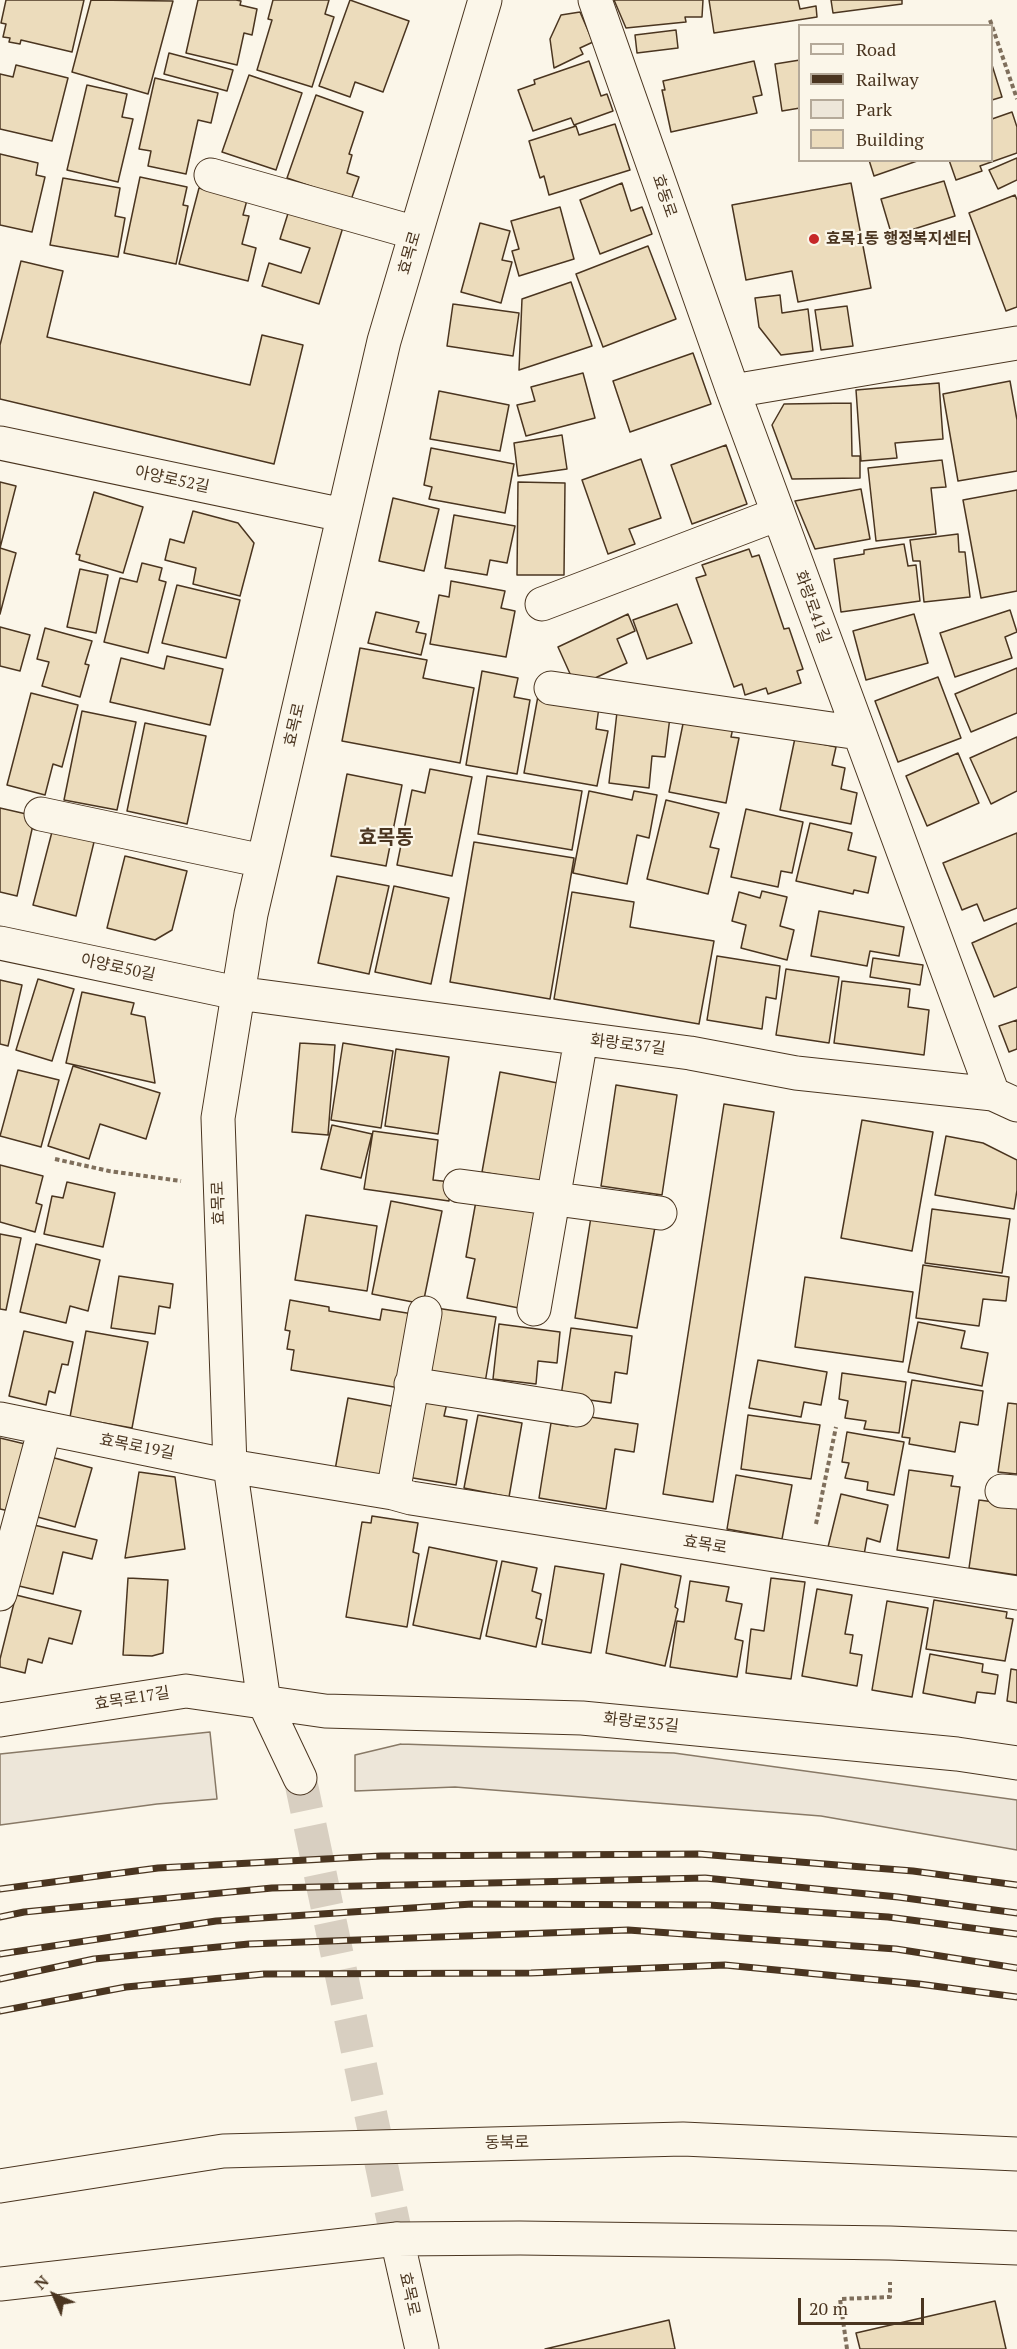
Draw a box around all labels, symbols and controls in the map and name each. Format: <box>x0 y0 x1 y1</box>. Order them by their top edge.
legend <box>798 24 993 162</box>
text: Road <box>856 37 896 61</box>
text: Railway <box>856 67 919 91</box>
text: Park <box>856 97 892 121</box>
text: Building <box>856 127 924 151</box>
street label: 효동로 <box>648 172 680 220</box>
street label: 효목로 <box>395 229 425 277</box>
place label: 효목1동 행정복지센터 <box>826 229 972 249</box>
marker: 효목1동 행정복지센터 <box>807 232 821 246</box>
street label: 아양로52길 <box>133 463 211 497</box>
street label: 화랑로41길 <box>790 568 834 646</box>
street label: 효목로 <box>281 701 309 749</box>
district label: 효목동 <box>358 826 414 850</box>
street label: 아양로50길 <box>79 951 157 985</box>
street label: 화랑로37길 <box>589 1031 667 1059</box>
street label: 효목로 <box>209 1181 229 1225</box>
street label: 효목로19길 <box>98 1430 176 1464</box>
street label: 효목로 <box>682 1532 728 1558</box>
street label: 효목로17길 <box>93 1684 171 1714</box>
street label: 화랑로35길 <box>602 1709 680 1737</box>
street label: 동북로 <box>485 2133 529 2153</box>
north arrow <box>24 2265 84 2325</box>
text: N <box>29 2270 53 2294</box>
street label: 효목로 <box>395 2270 423 2318</box>
scale bar <box>801 2286 927 2324</box>
text: 20 m <box>809 2296 848 2320</box>

